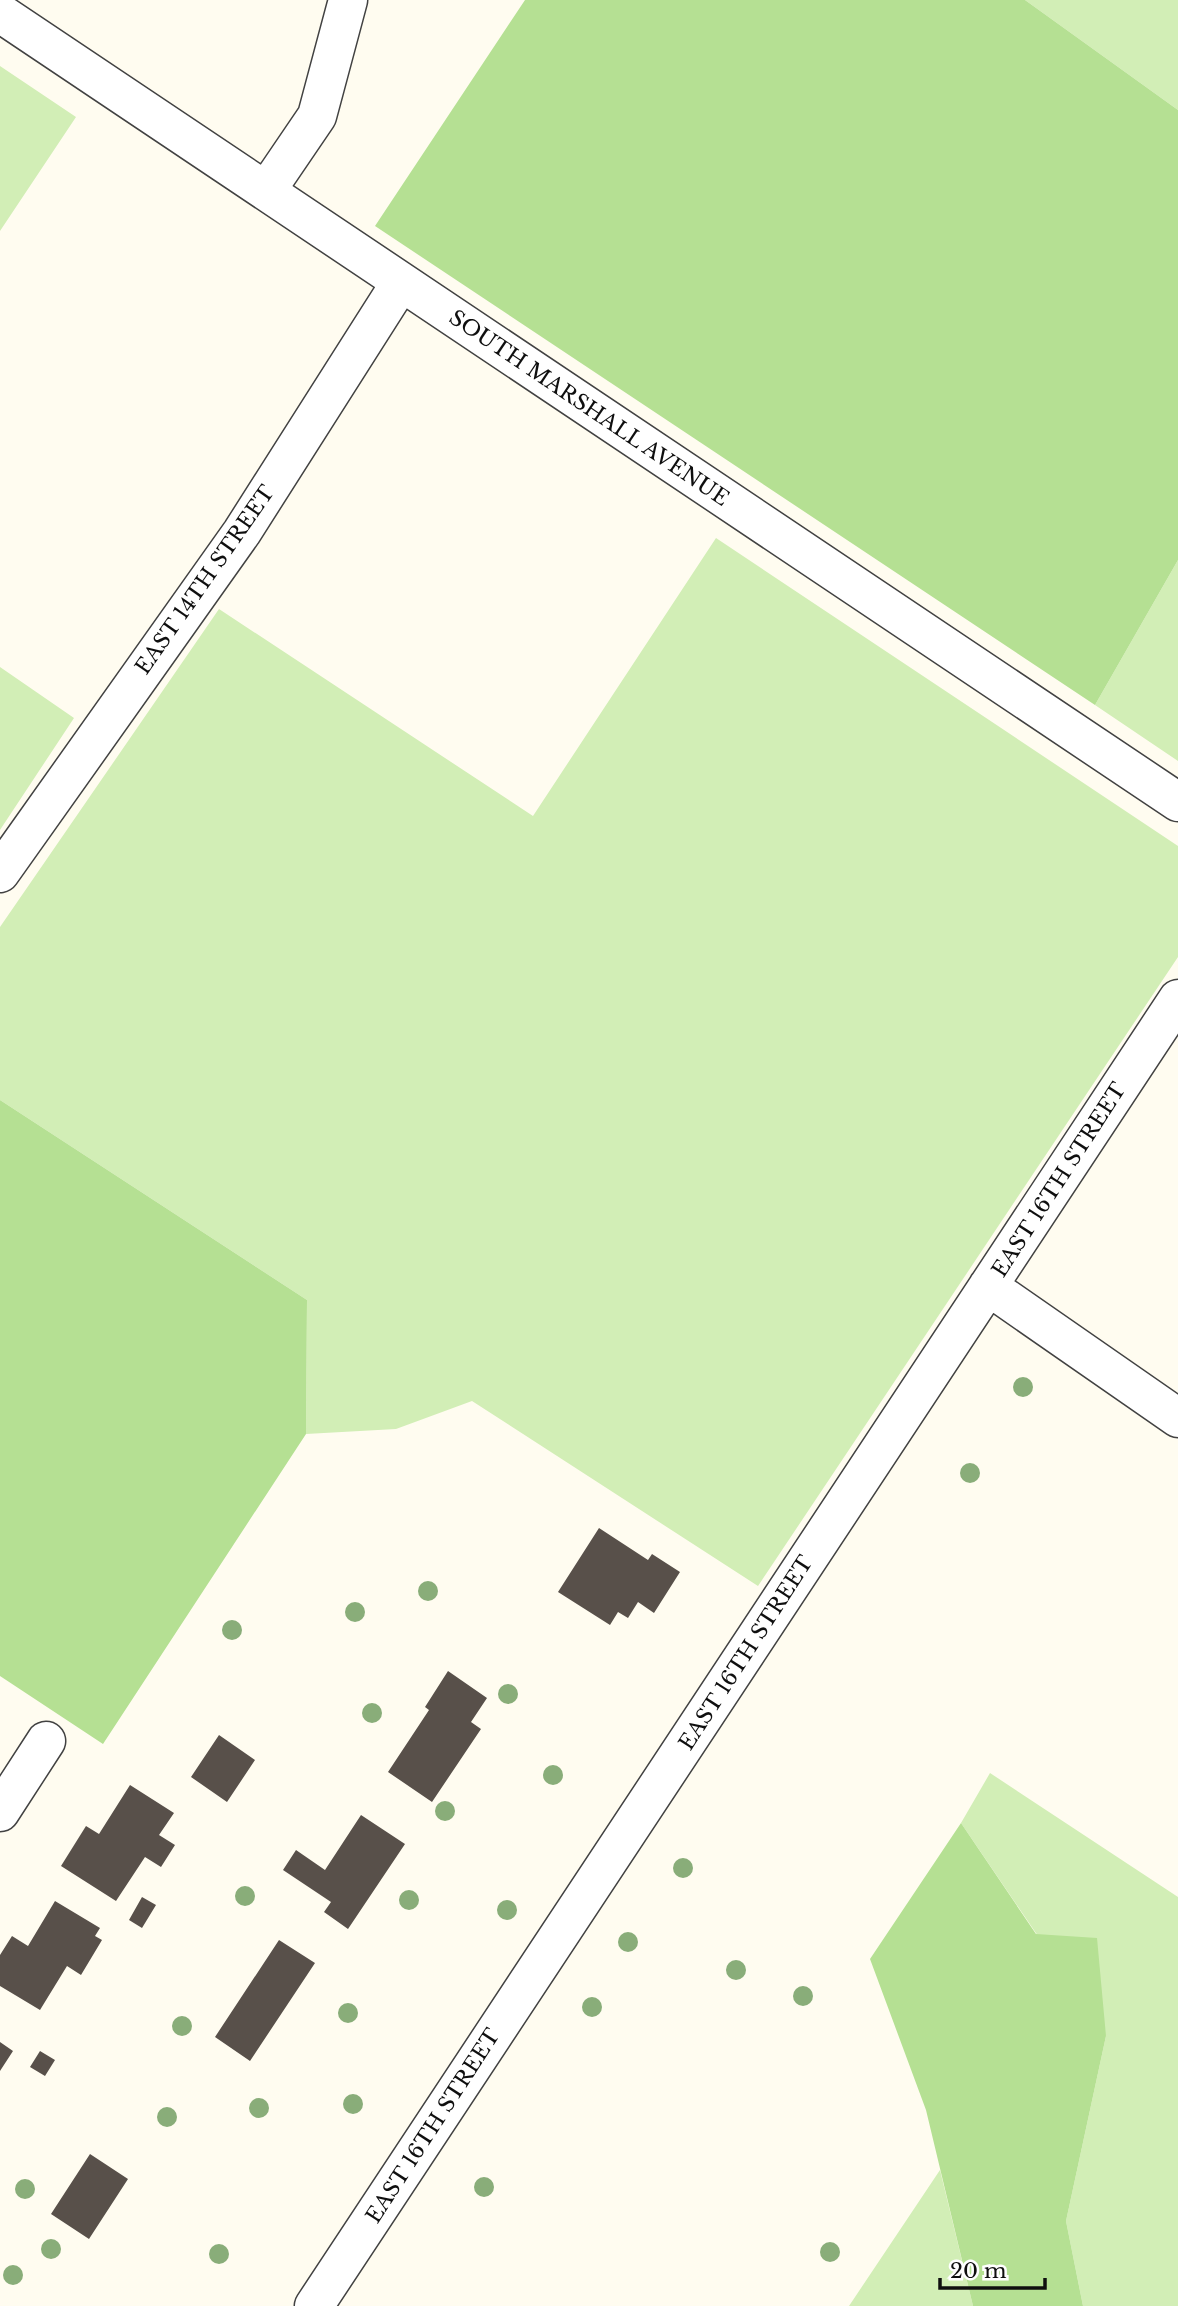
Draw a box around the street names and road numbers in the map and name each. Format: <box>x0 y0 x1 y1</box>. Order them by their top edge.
street label: SOUTH MARSHALL AVENUE <box>444 304 734 512</box>
street label: EAST 14TH STREET <box>130 480 280 680</box>
street label: EAST 16TH STREET <box>986 1078 1132 1282</box>
street label: EAST 16TH STREET <box>673 1551 819 1755</box>
street label: EAST 16TH STREET <box>360 2024 506 2228</box>

